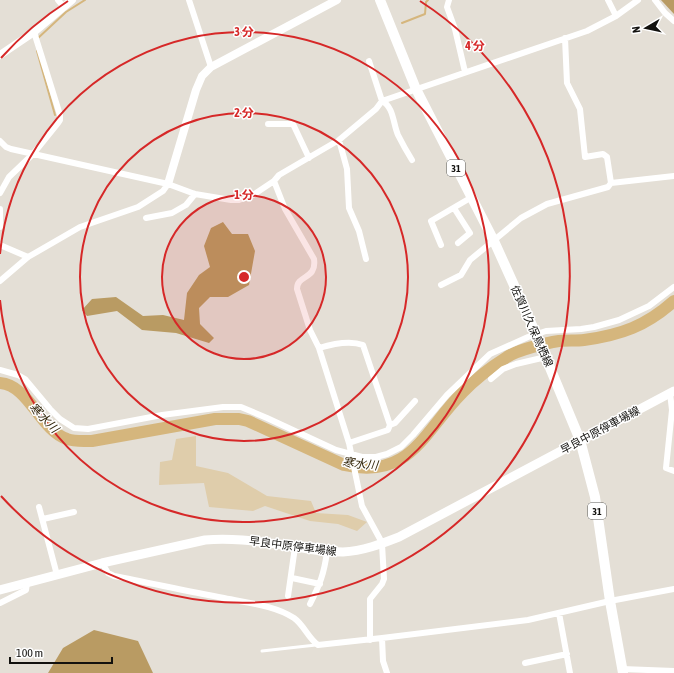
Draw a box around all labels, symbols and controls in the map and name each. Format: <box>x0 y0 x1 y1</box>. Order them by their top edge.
north arrow <box>626 8 666 48</box>
text: 3 分 <box>234 25 254 39</box>
text: N <box>630 25 643 34</box>
text: 4 分 <box>464 39 485 53</box>
text: 2 分 <box>234 106 254 120</box>
road number: 31 <box>447 160 465 176</box>
text: 1 分 <box>234 188 254 202</box>
centre of rings <box>237 270 251 284</box>
street label: 佐賀川久保鳥栖線 <box>509 283 555 369</box>
water label: 寒水川 <box>26 400 63 437</box>
street label: 早良中原停車場線 <box>558 404 642 456</box>
water label: 寒水川 <box>341 455 381 473</box>
road number: 31 <box>588 503 606 519</box>
street label: 早良中原停車場線 <box>249 535 337 557</box>
scale bar <box>10 639 112 665</box>
text: 100 m <box>16 646 43 660</box>

